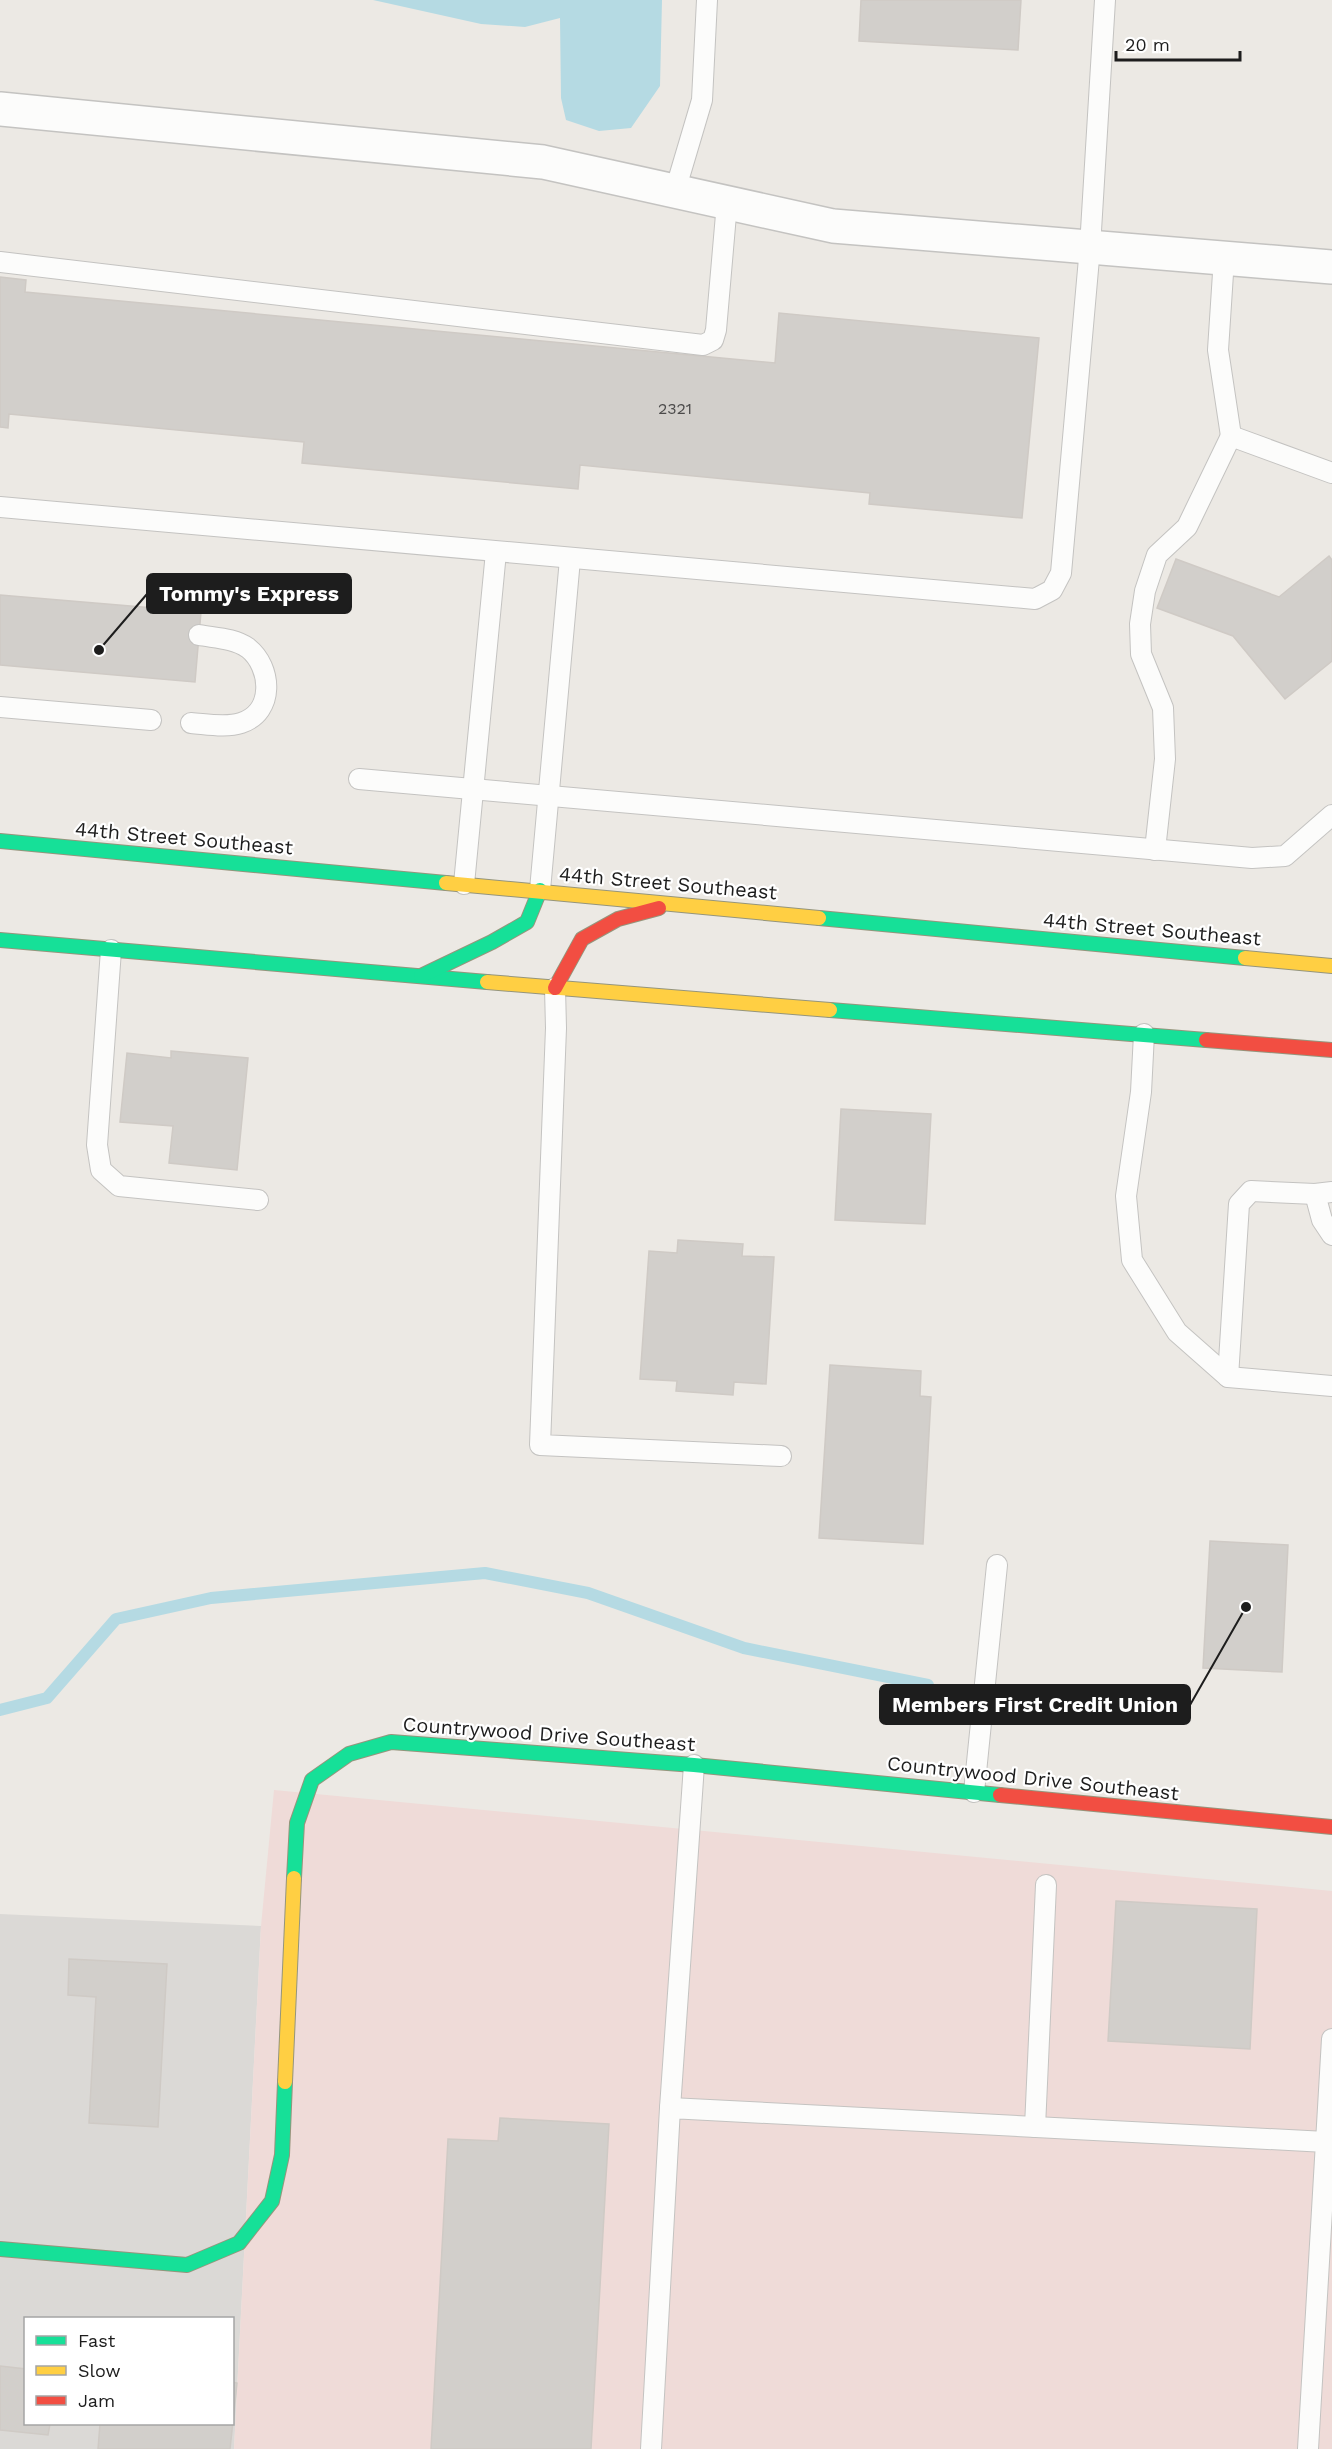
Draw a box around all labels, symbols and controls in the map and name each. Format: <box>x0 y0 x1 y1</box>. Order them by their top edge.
scale bar <box>1116 24 1240 62</box>
text: 20 m <box>1125 34 1170 55</box>
house number: 2321 <box>658 399 692 418</box>
callout: Tommy's Express <box>147 574 351 613</box>
text: Tommy's Express <box>159 581 339 606</box>
street label: 44th Street Southeast <box>74 817 295 860</box>
street label: 44th Street Southeast <box>558 862 779 905</box>
street label: 44th Street Southeast <box>1042 908 1263 951</box>
callout: Members First Credit Union <box>880 1685 1190 1724</box>
text: Members First Credit Union <box>892 1692 1178 1717</box>
street label: Countrywood Drive Southeast <box>402 1712 697 1756</box>
street label: Countrywood Drive Southeast <box>886 1751 1181 1805</box>
legend <box>24 2317 234 2425</box>
text: Fast <box>78 2330 116 2351</box>
text: Slow <box>78 2360 121 2381</box>
text: Jam <box>78 2390 115 2411</box>

